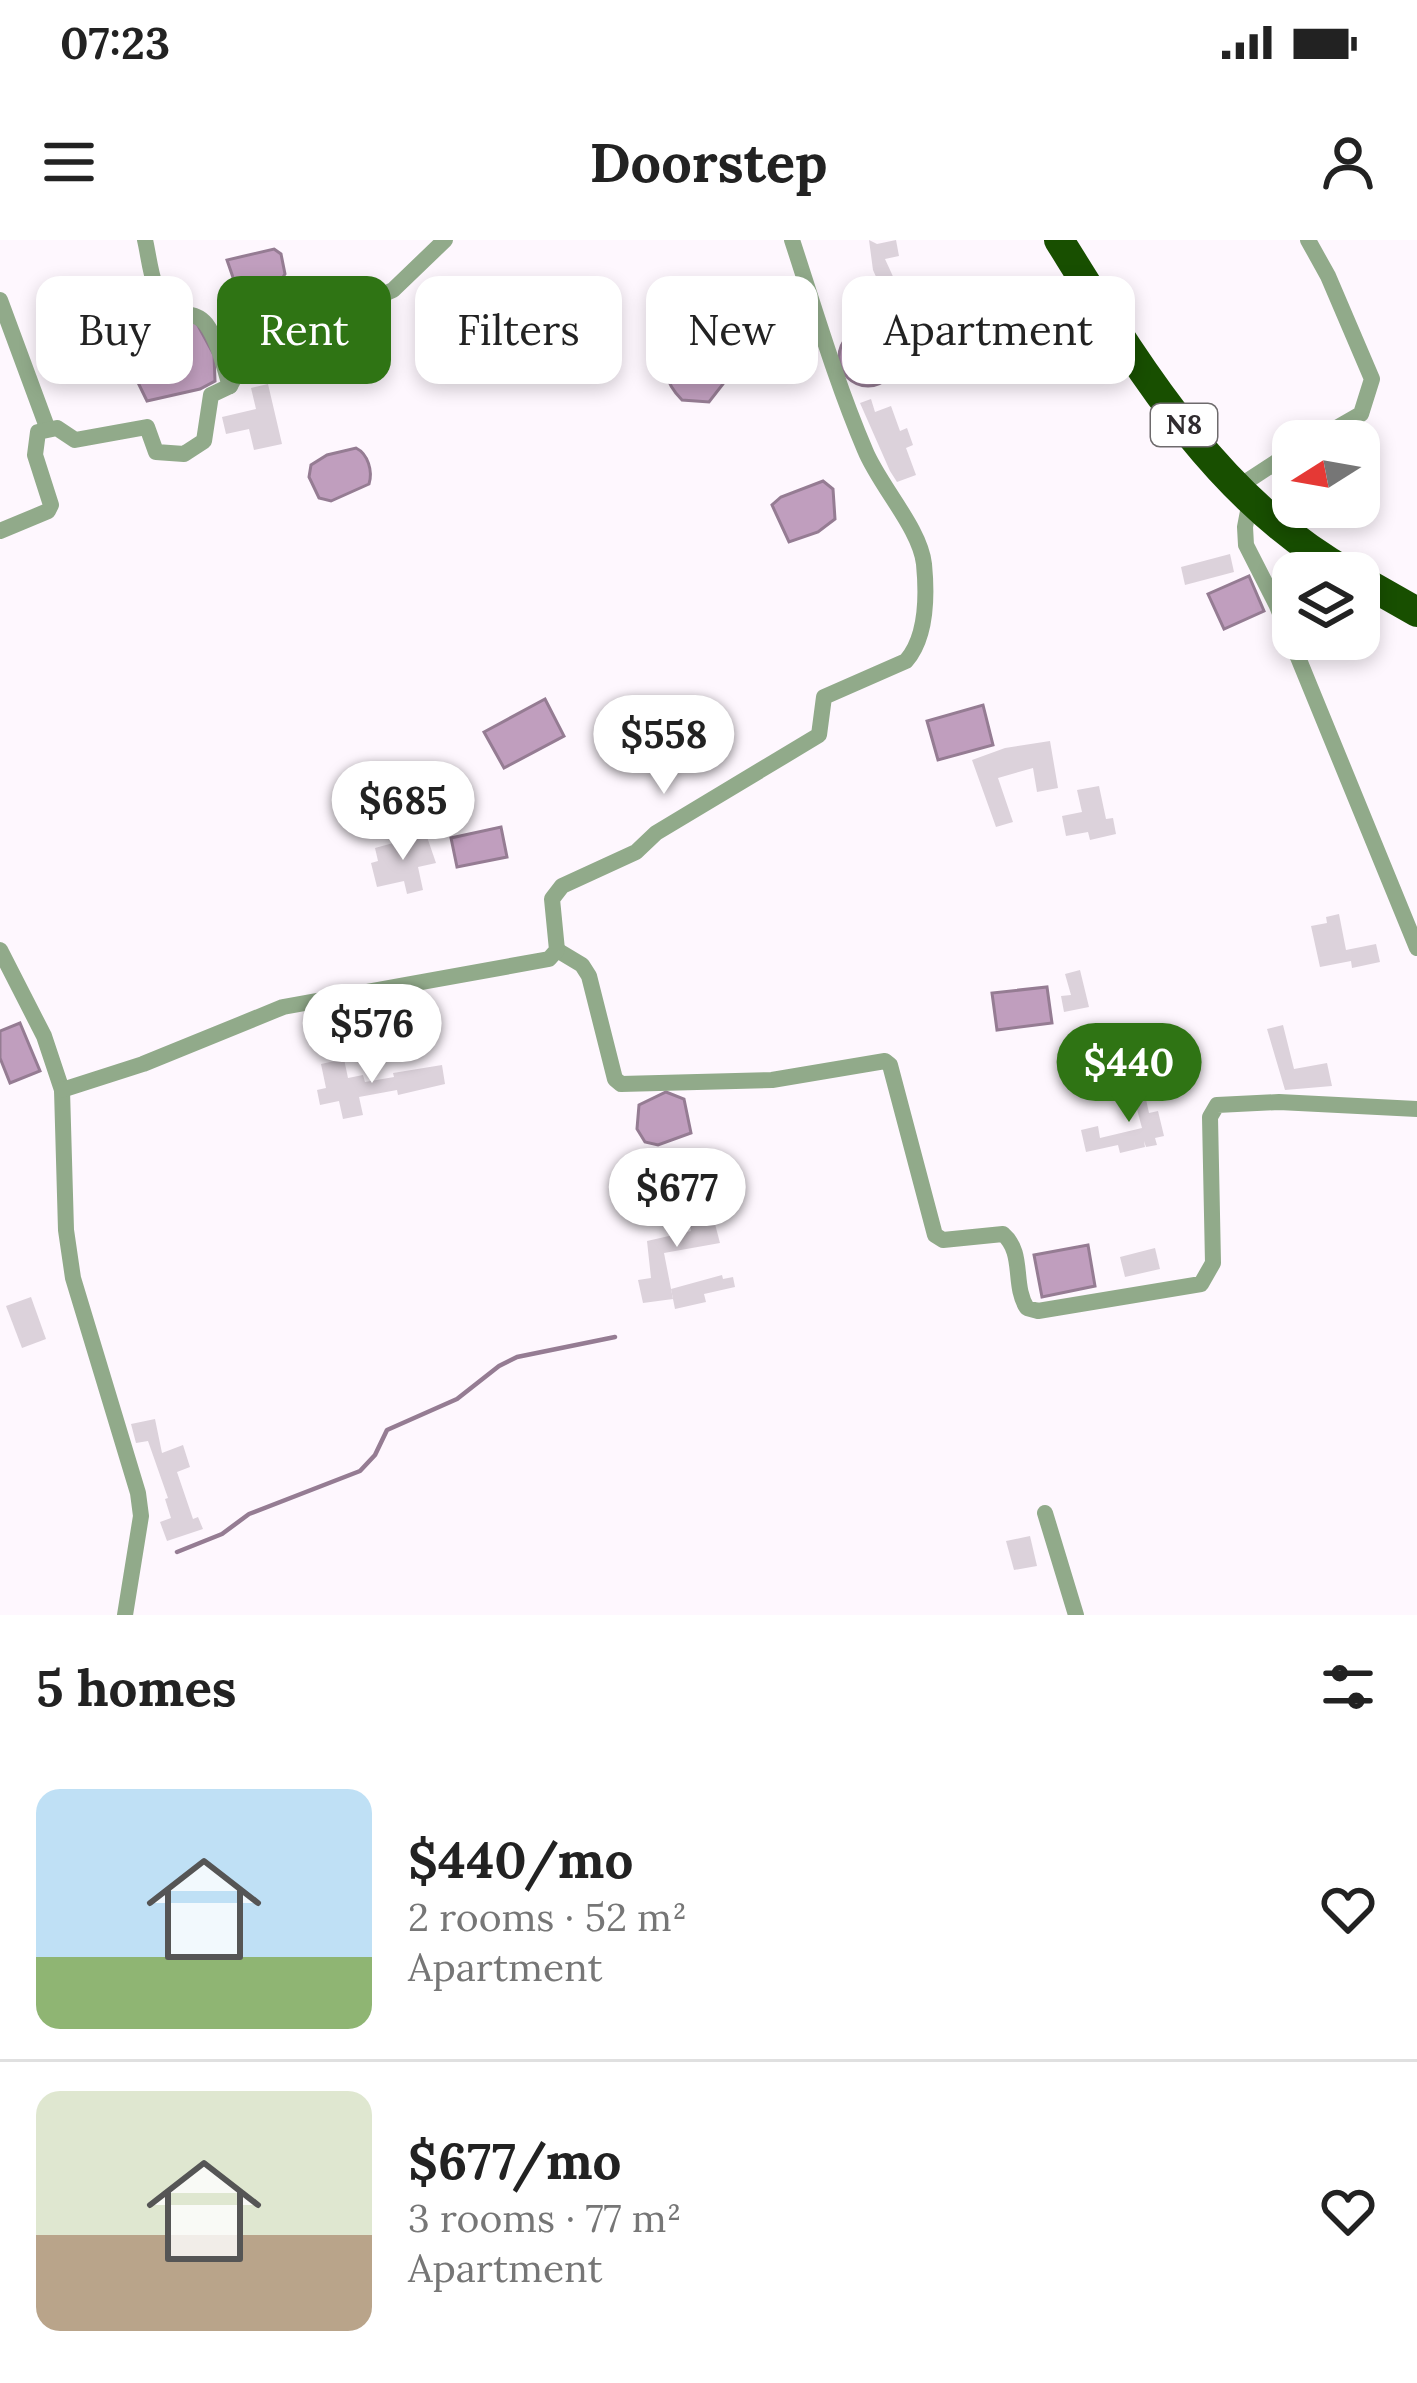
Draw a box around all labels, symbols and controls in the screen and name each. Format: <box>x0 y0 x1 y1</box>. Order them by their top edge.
text: 07:23 <box>60 14 170 71</box>
text: Doorstep <box>590 128 827 197</box>
icon: menu <box>36 129 102 195</box>
icon: person <box>1315 129 1381 195</box>
chip: Buy <box>36 276 193 384</box>
chip: Rent <box>217 276 391 384</box>
chip: Filters <box>415 276 622 384</box>
chip: New <box>646 276 818 384</box>
chip: Apartment <box>842 276 1135 384</box>
road number: N8 <box>1151 404 1217 446</box>
north arrow <box>1272 420 1380 528</box>
map controls <box>1272 420 1380 660</box>
button: layers <box>1272 552 1380 660</box>
pin: $558 <box>593 695 735 797</box>
text: $558 <box>620 709 708 759</box>
pin: $685 <box>332 761 474 863</box>
text: $685 <box>359 775 447 825</box>
pin: $576 <box>301 984 443 1086</box>
text: $576 <box>330 998 414 1048</box>
pin: $440 <box>1058 1023 1200 1125</box>
text: $440 <box>1084 1037 1174 1087</box>
pin: $677 <box>606 1148 748 1250</box>
text: $677 <box>636 1162 718 1212</box>
icon: filters <box>1315 1654 1381 1720</box>
text: 5 homes <box>36 1655 237 1720</box>
text: $440/mo <box>408 1827 633 1892</box>
icon: home <box>132 1837 276 1981</box>
icon: heart <box>1315 1876 1381 1942</box>
text: 2 rooms · 52 m² <box>408 1892 687 1942</box>
text: Apartment <box>408 1942 603 1992</box>
text: $677/mo <box>408 2128 622 2193</box>
icon: home <box>132 2139 276 2283</box>
icon: heart <box>1315 2178 1381 2244</box>
text: 3 rooms · 77 m² <box>408 2193 682 2243</box>
text: Apartment <box>408 2243 603 2293</box>

